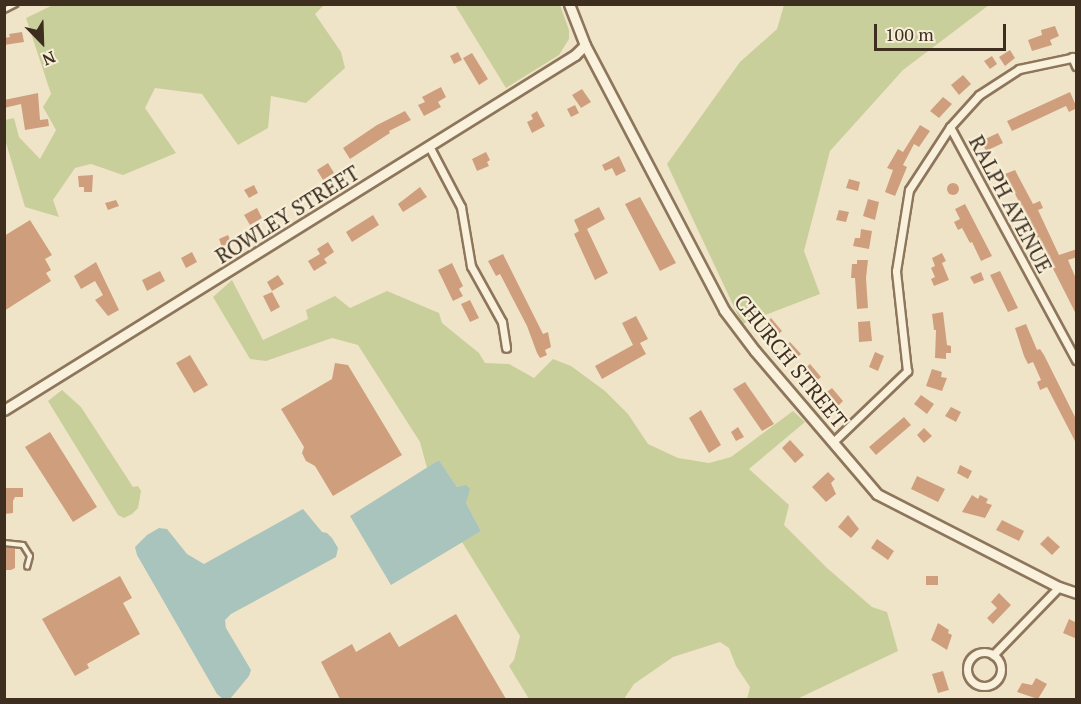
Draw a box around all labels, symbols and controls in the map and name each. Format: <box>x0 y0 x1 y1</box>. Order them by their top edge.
north arrow <box>12 12 72 72</box>
scale bar <box>877 12 1009 50</box>
text: 100 m <box>885 22 934 46</box>
text: N <box>39 46 59 71</box>
street label: RALPH AVENUE <box>964 131 1058 277</box>
street label: ROWLEY STREET <box>211 160 363 268</box>
street label: CHURCH STREET <box>729 289 853 433</box>

